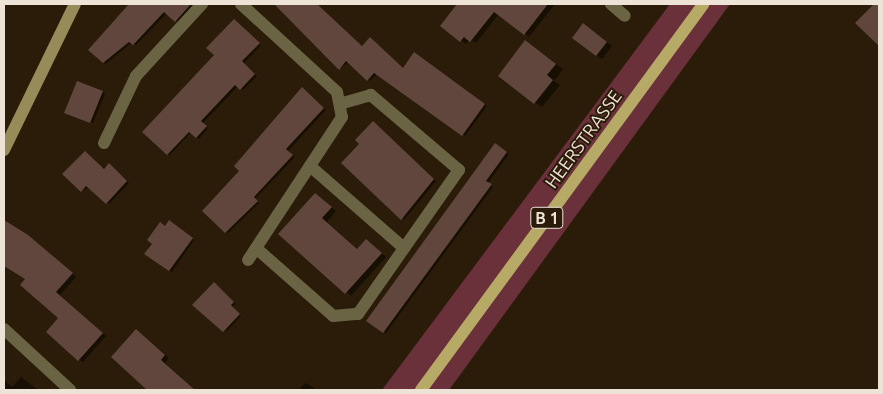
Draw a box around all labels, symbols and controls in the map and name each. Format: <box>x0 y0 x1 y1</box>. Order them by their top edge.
street label: HEERSTRASSE <box>540 86 626 192</box>
road number: B 1 <box>530 204 564 232</box>

